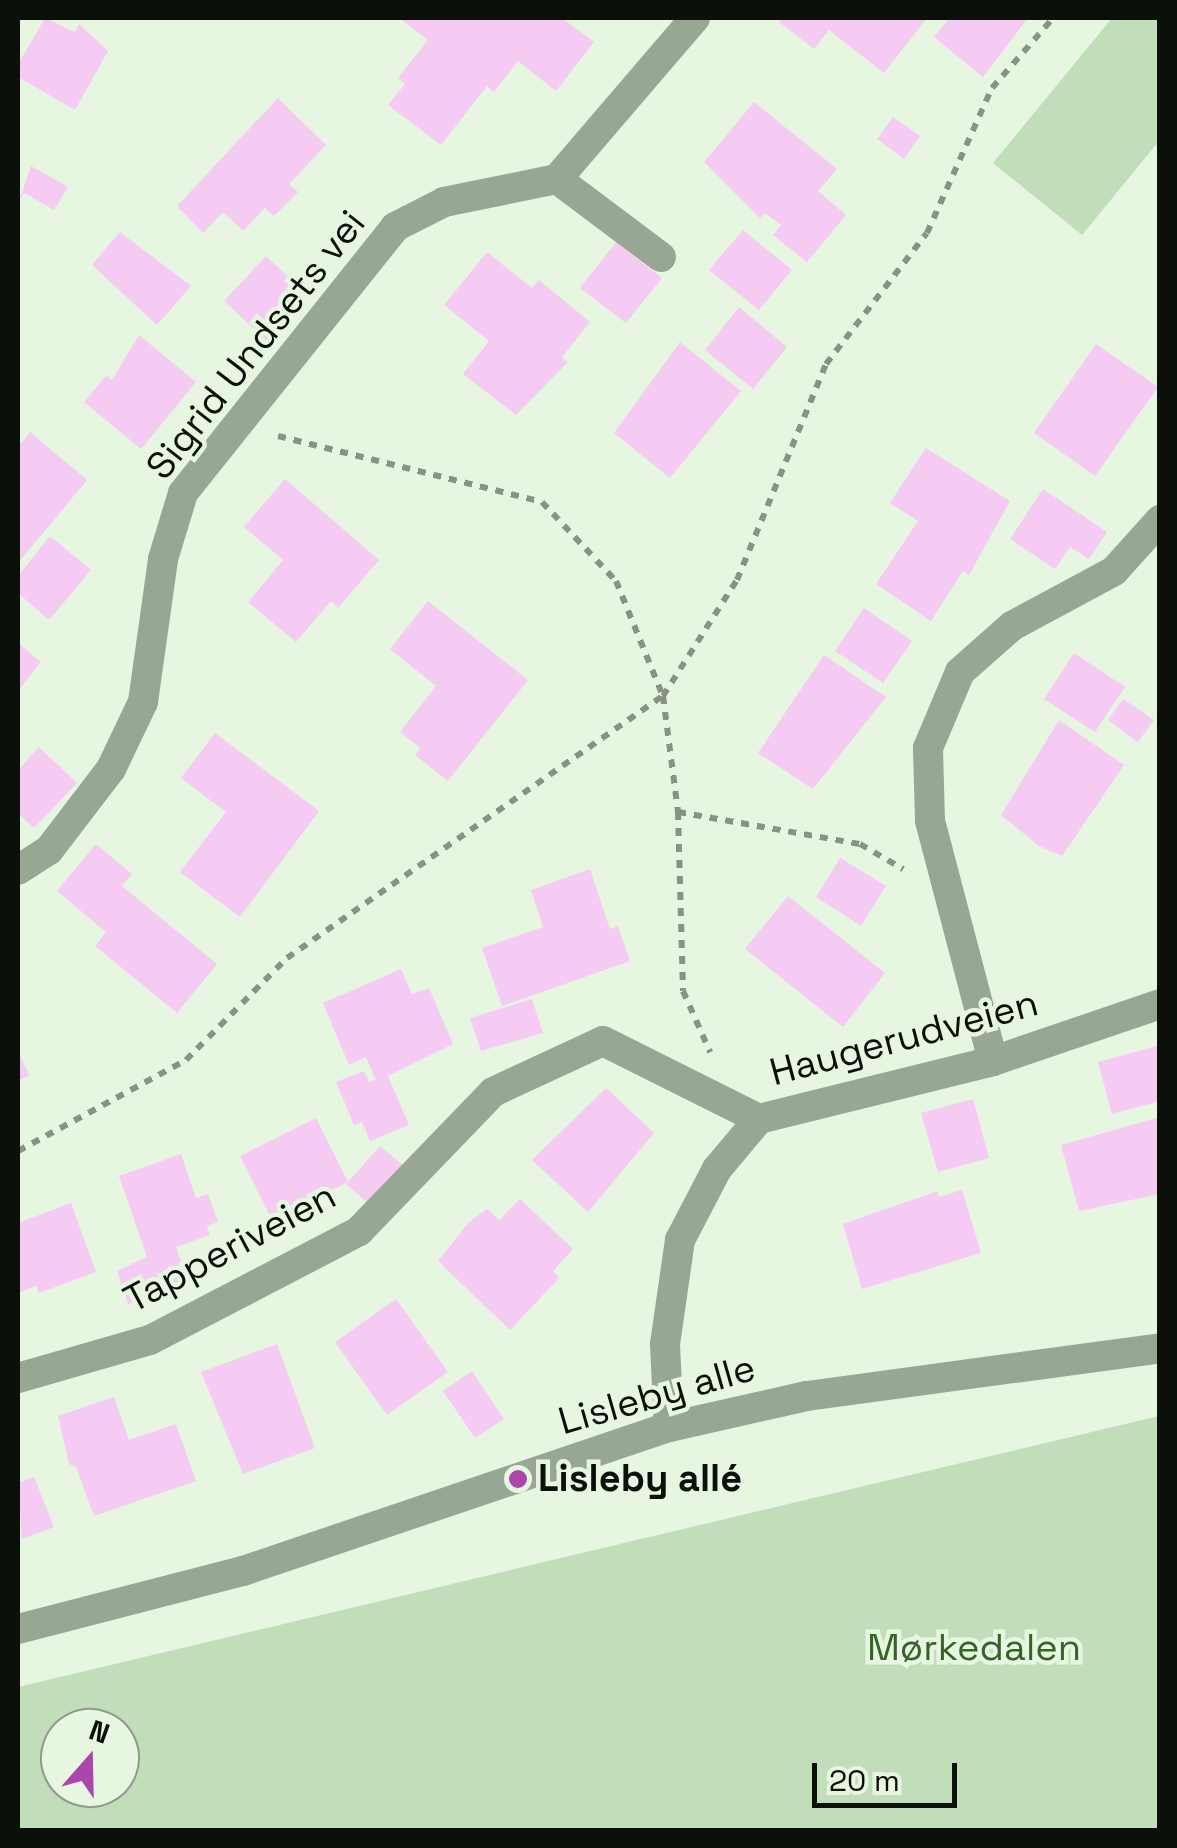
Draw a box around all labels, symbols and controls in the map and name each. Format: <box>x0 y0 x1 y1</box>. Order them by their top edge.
street label: Sigrid Undsets vei <box>137 202 375 488</box>
street label: Haugerudveien <box>765 980 1043 1096</box>
street label: Tapperiveien <box>116 1173 344 1323</box>
street label: Lisleby alle <box>553 1345 761 1445</box>
place label: Lisleby allé <box>538 1456 742 1502</box>
marker: Lisleby allé <box>507 1468 529 1490</box>
park label: Mørkedalen <box>867 1625 1081 1671</box>
north arrow <box>40 1708 140 1808</box>
text: N <box>85 1712 115 1752</box>
scale bar <box>817 1743 962 1805</box>
text: 20 m <box>829 1761 900 1800</box>

